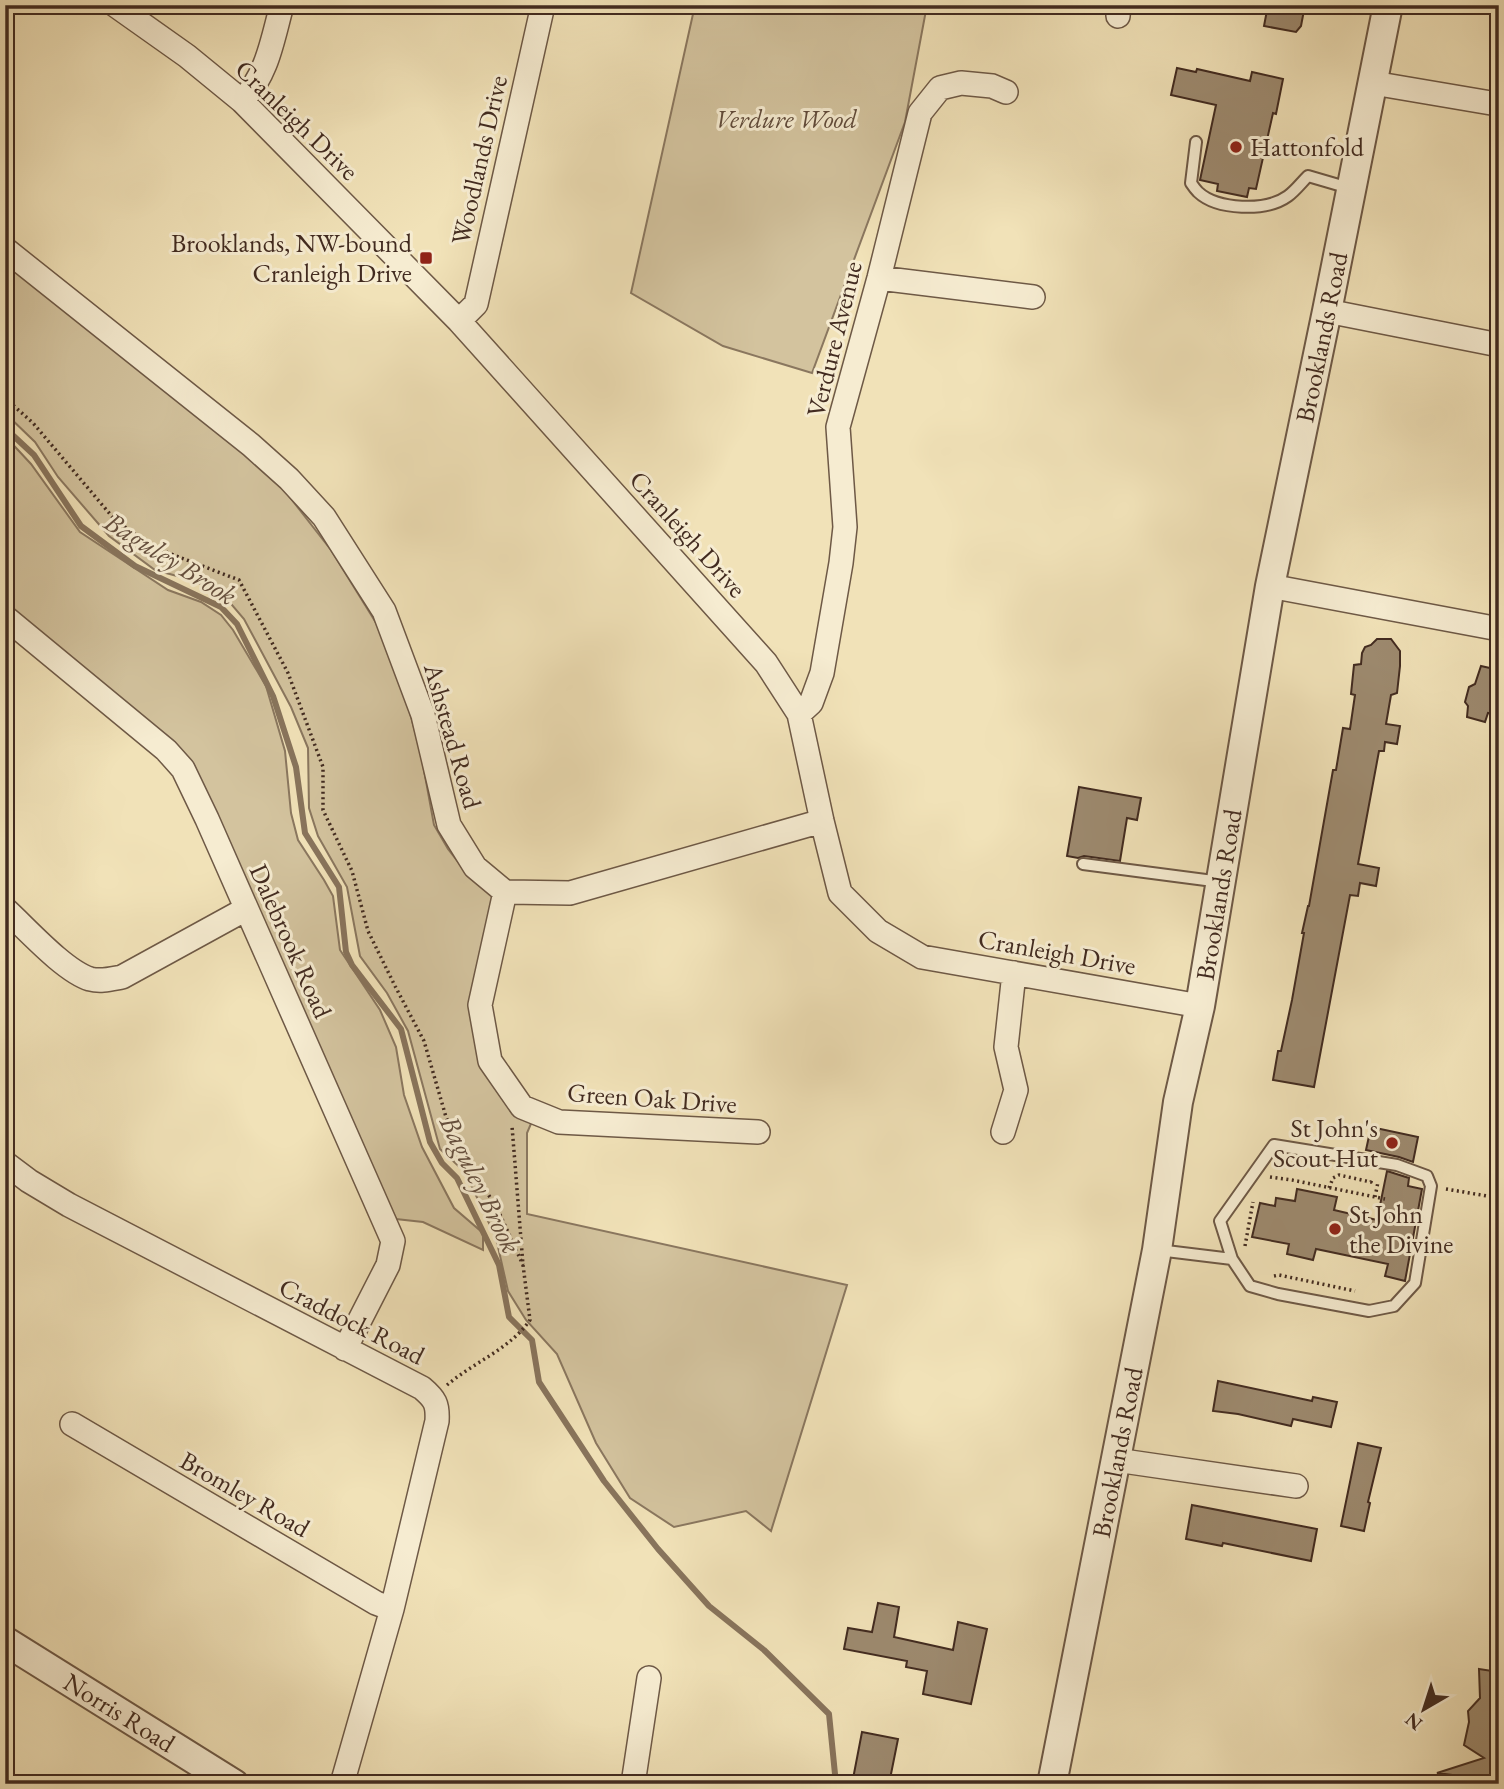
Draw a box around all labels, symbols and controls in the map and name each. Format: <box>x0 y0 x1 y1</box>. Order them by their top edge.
street label: Cranleigh Drive <box>228 52 366 188</box>
street label: Woodlands Drive <box>443 72 515 248</box>
park label: Verdure Wood <box>715 102 858 136</box>
place label: Hattonfold <box>1250 130 1365 164</box>
marker: Hattonfold <box>1228 139 1244 155</box>
place label: Brooklands, NW-bound Cranleigh Drive <box>171 226 413 290</box>
street label: Brooklands Road <box>1287 248 1356 425</box>
marker: Brooklands, NW-bound Cranleigh Drive <box>418 250 434 266</box>
street label: Verdure Avenue <box>798 258 870 420</box>
street label: Cranleigh Drive <box>622 463 754 605</box>
water label: Baguley Brook <box>97 503 244 613</box>
street label: Ashstead Road <box>416 658 490 813</box>
street label: Brooklands Road <box>1188 806 1250 983</box>
street label: Dalebrook Road <box>242 858 341 1024</box>
street label: Cranleigh Drive <box>976 921 1138 983</box>
street label: Green Oak Drive <box>566 1075 738 1121</box>
water label: Baguley Brook <box>432 1108 530 1259</box>
place label: St John's Scout Hut <box>1273 1111 1378 1175</box>
marker: St John's Scout Hut <box>1384 1135 1400 1151</box>
place label: St John the Divine <box>1349 1197 1454 1261</box>
marker: St John the Divine <box>1327 1221 1343 1237</box>
street label: Craddock Road <box>273 1270 431 1373</box>
street label: Brooklands Road <box>1084 1363 1151 1541</box>
street label: Bromley Road <box>174 1443 317 1545</box>
street label: Norris Road <box>57 1665 182 1761</box>
north arrow <box>1388 1674 1458 1744</box>
text: N <box>1399 1707 1427 1736</box>

